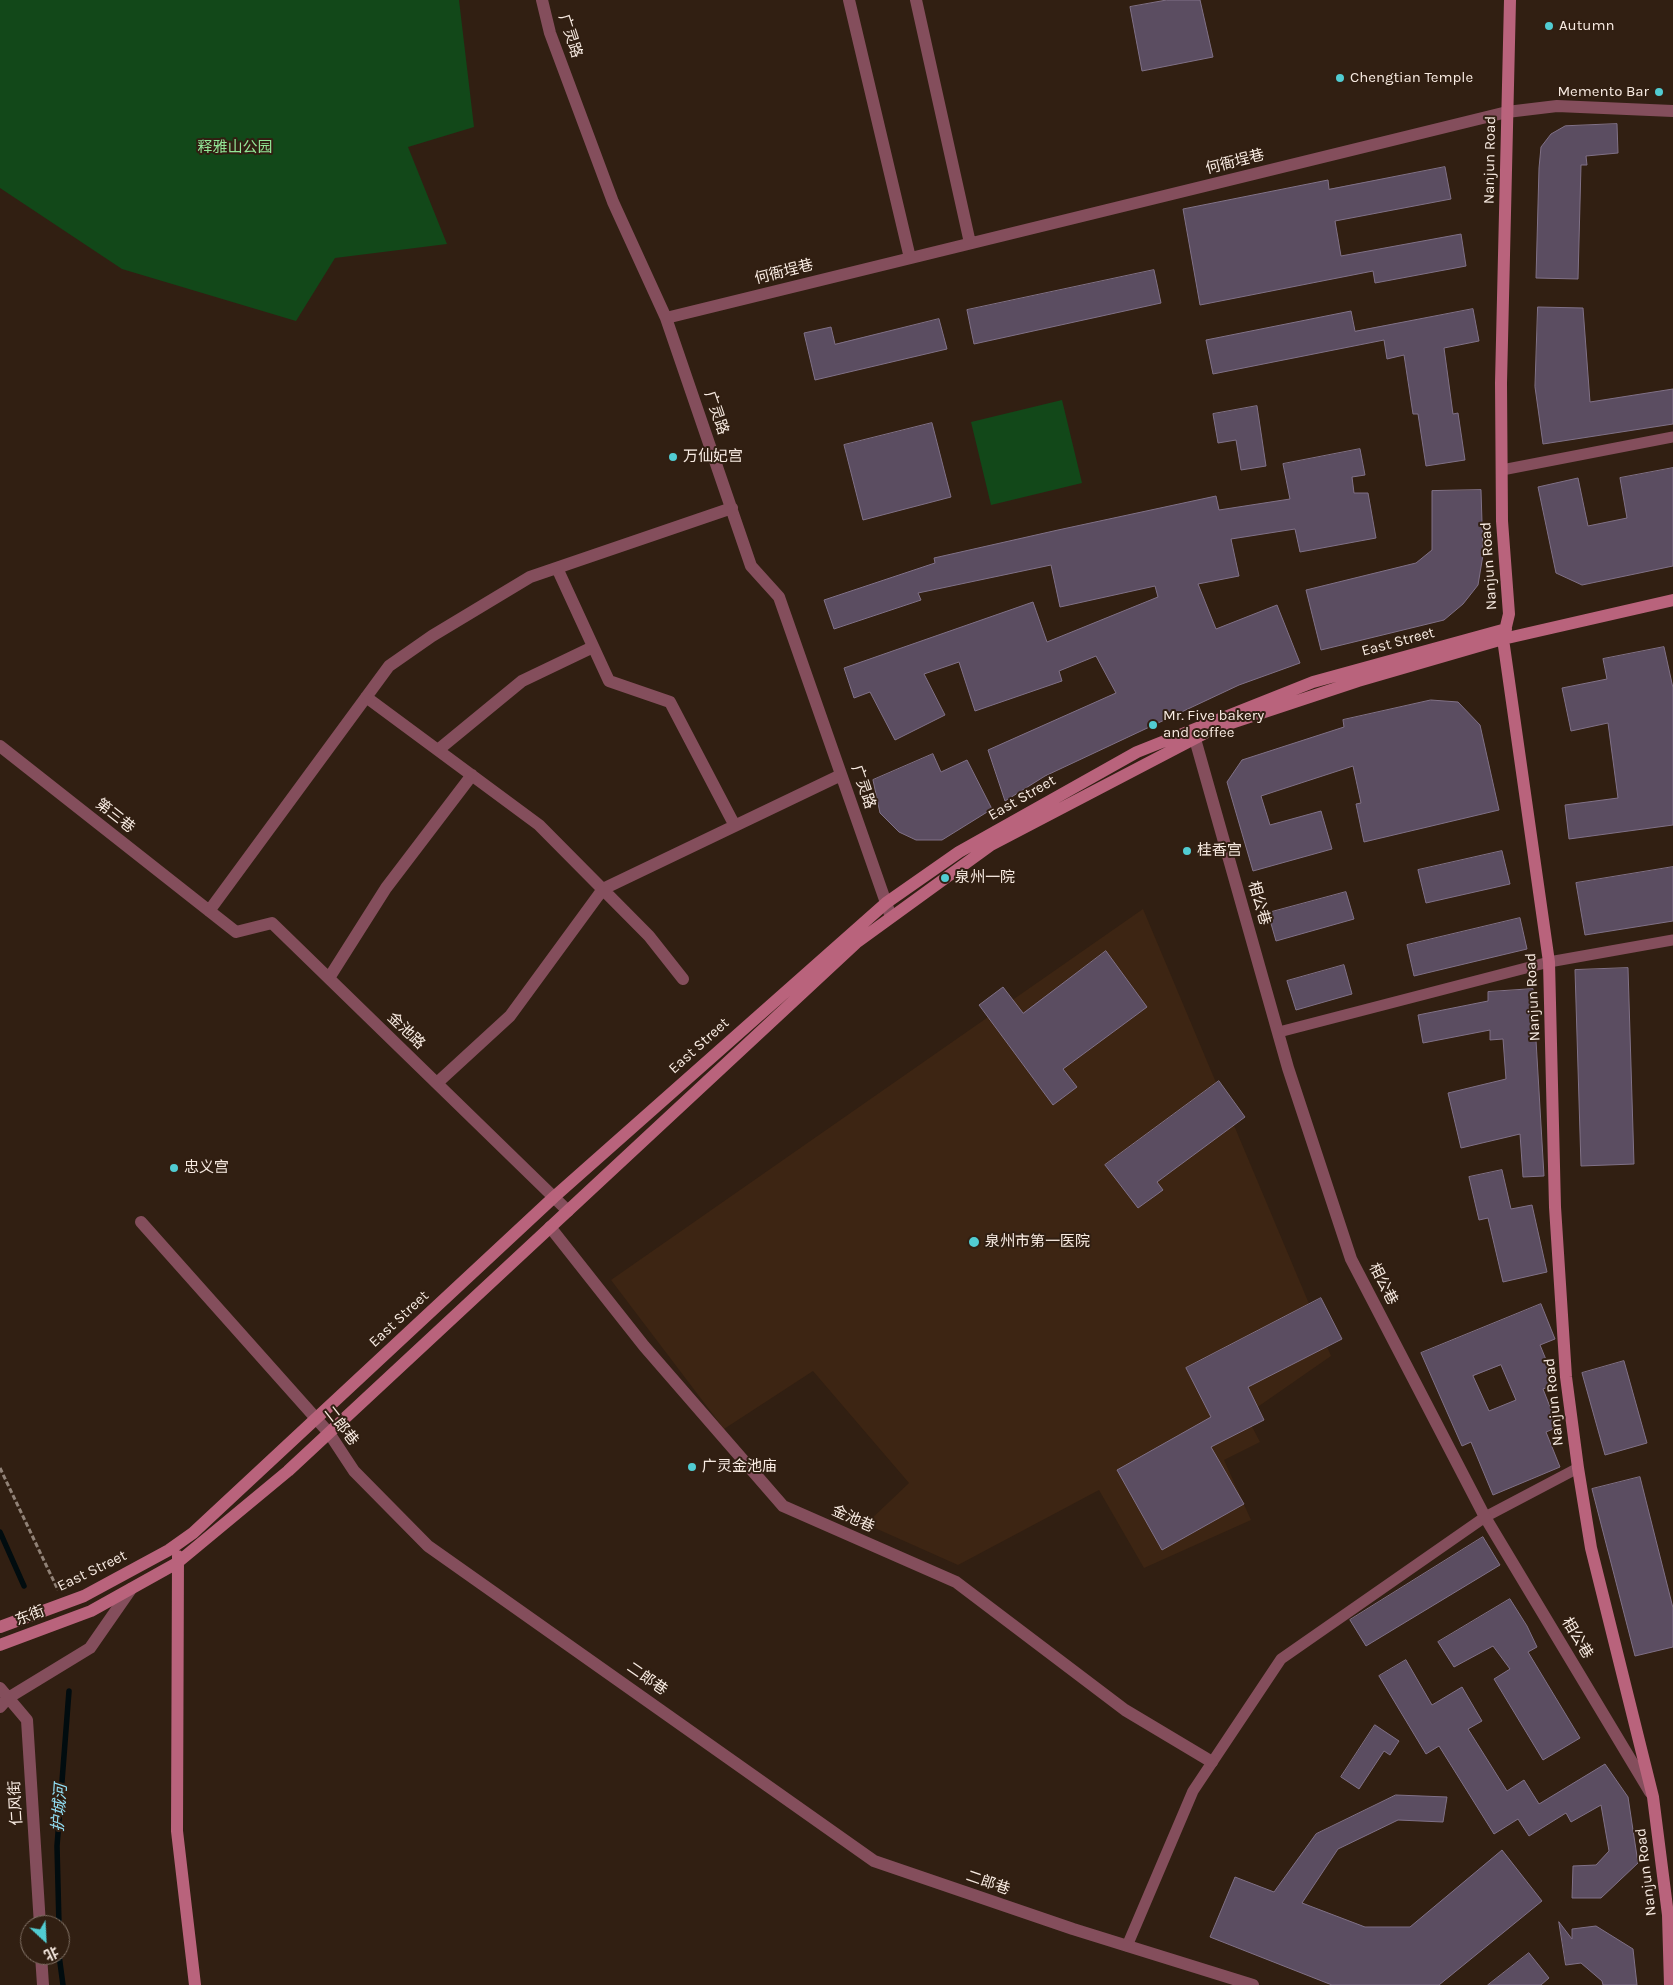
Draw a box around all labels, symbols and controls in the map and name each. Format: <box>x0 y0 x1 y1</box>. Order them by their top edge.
street label: 广灵路 <box>554 12 586 60</box>
place label: Autumn <box>1559 17 1615 35</box>
marker: Autumn <box>1543 20 1555 32</box>
place label: Chengtian Temple <box>1350 69 1473 87</box>
marker: Chengtian Temple <box>1334 72 1346 84</box>
place label: Memento Bar <box>1557 83 1649 101</box>
marker: Memento Bar <box>1653 86 1665 98</box>
street label: Nanjun Road <box>1480 116 1500 204</box>
park label: 释雅山公园 <box>198 139 272 157</box>
street label: 何衙埕巷 <box>1204 146 1266 178</box>
street label: 何衙埕巷 <box>753 256 815 288</box>
street label: 广灵路 <box>700 389 732 437</box>
place label: 万仙妃宫 <box>683 448 743 466</box>
marker: 万仙妃宫 <box>667 451 679 463</box>
street label: Nanjun Road <box>1477 521 1501 611</box>
street label: East Street <box>1359 624 1437 660</box>
place label: Mr. Five bakery and coffee <box>1163 707 1264 742</box>
marker: Mr. Five bakery and coffee <box>1147 719 1159 731</box>
street label: 广灵路 <box>847 763 879 811</box>
street label: East Street <box>985 771 1059 825</box>
street label: 第三巷 <box>92 795 138 837</box>
place label: 桂香宫 <box>1197 842 1242 860</box>
marker: 桂香宫 <box>1181 845 1193 857</box>
place label: 泉州一院 <box>955 869 1015 887</box>
marker: 泉州一院 <box>939 872 951 884</box>
street label: 相公巷 <box>1244 879 1274 927</box>
street label: Nanjun Road <box>1522 952 1544 1042</box>
street label: 金池路 <box>384 1009 428 1053</box>
street label: East Street <box>665 1014 733 1078</box>
place label: 忠义宫 <box>184 1159 229 1177</box>
marker: 忠义宫 <box>168 1162 180 1174</box>
place label: 泉州市第一医院 <box>985 1233 1090 1251</box>
marker: 泉州市第一医院 <box>967 1235 981 1249</box>
street label: 相公巷 <box>1365 1260 1401 1308</box>
street label: East Street <box>365 1287 433 1351</box>
street label: Nanjun Road <box>1540 1357 1568 1447</box>
street label: 二郎巷 <box>320 1403 362 1449</box>
place label: 广灵金池庙 <box>702 1458 777 1476</box>
marker: 广灵金池庙 <box>686 1461 698 1473</box>
street label: 金池巷 <box>829 1502 877 1536</box>
street label: East Street <box>54 1546 130 1596</box>
street label: 东街 <box>13 1602 47 1630</box>
street label: 相公巷 <box>1558 1614 1596 1662</box>
street label: 二郎巷 <box>623 1659 671 1699</box>
street label: 仁风街 <box>6 1780 26 1826</box>
water label: 护城河 <box>49 1783 71 1833</box>
street label: Nanjun Road <box>1632 1827 1660 1917</box>
street label: 二郎巷 <box>964 1867 1012 1899</box>
north arrow <box>20 1915 70 1965</box>
text: 北 <box>41 1942 61 1964</box>

